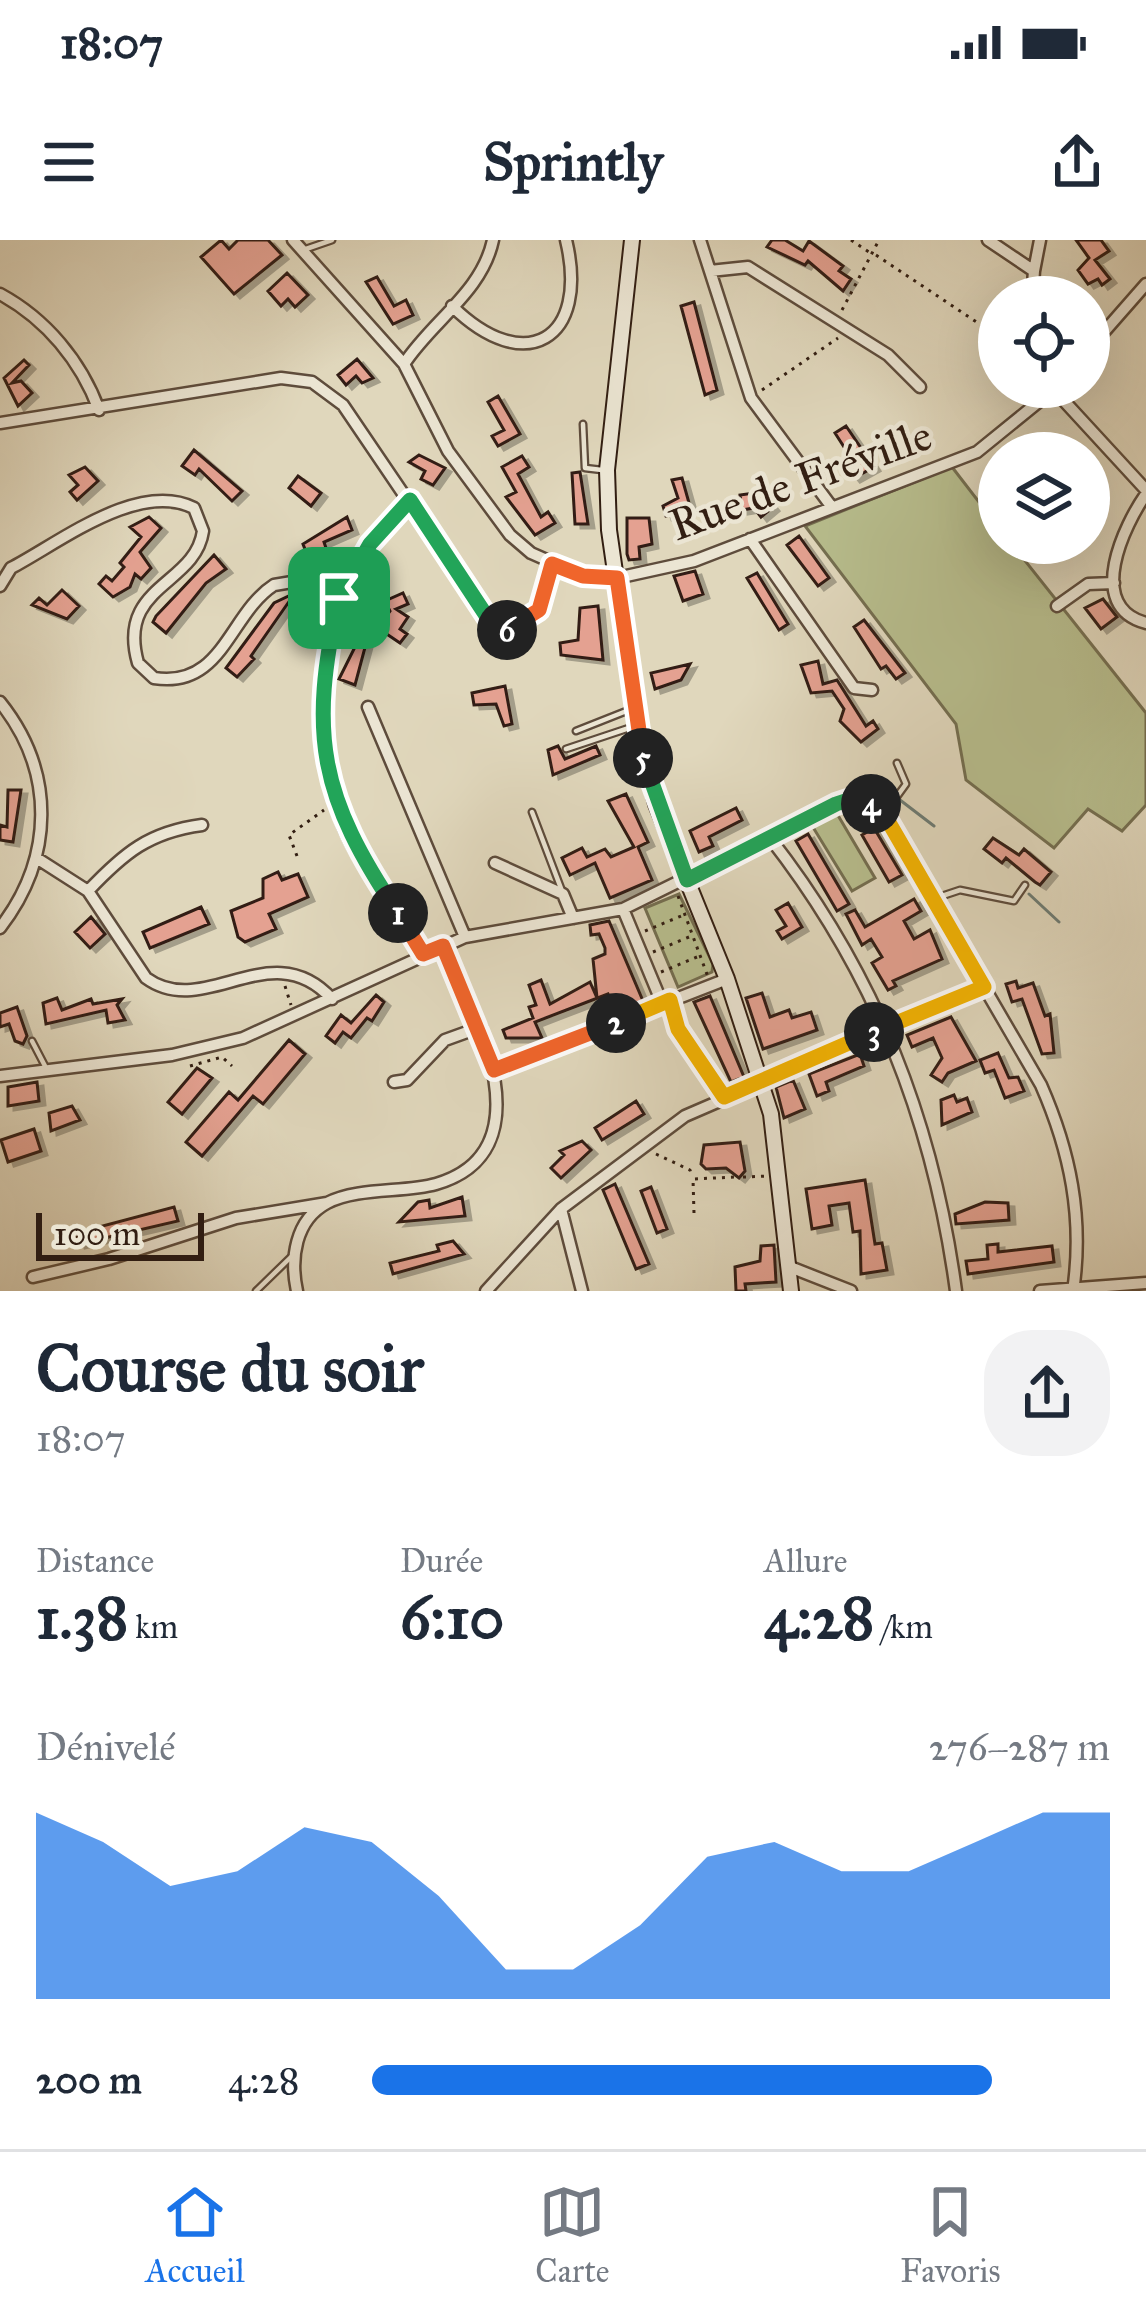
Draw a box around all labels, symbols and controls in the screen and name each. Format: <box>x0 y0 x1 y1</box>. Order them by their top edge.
text: 18:07 <box>60 15 163 70</box>
icon: menu <box>36 129 102 195</box>
text: Sprintly <box>483 129 663 195</box>
icon: share <box>1044 129 1110 195</box>
map controls <box>978 276 1110 564</box>
button: locate <box>978 276 1110 408</box>
street label: Rue de Fréville <box>661 407 939 552</box>
button: layers <box>978 432 1110 564</box>
pin <box>288 547 390 649</box>
icon: arrive <box>306 565 372 631</box>
pin: 6 <box>477 600 537 660</box>
text: 6 <box>499 610 515 650</box>
pin: 5 <box>613 728 673 788</box>
text: 5 <box>635 738 651 778</box>
pin: 4 <box>841 774 901 834</box>
text: 4 <box>862 784 880 824</box>
pin: 1 <box>368 883 428 943</box>
text: 1 <box>391 893 405 933</box>
pin: 2 <box>586 993 646 1053</box>
pin: 3 <box>844 1002 904 1062</box>
text: 2 <box>608 1003 624 1043</box>
text: 3 <box>867 1012 881 1052</box>
scale bar <box>36 1207 204 1260</box>
text: 100 m <box>54 1214 140 1254</box>
text: Course du soir <box>36 1328 424 1409</box>
button: share <box>984 1330 1110 1456</box>
text: 18:07 <box>36 1414 125 1462</box>
text: Distance <box>36 1541 154 1581</box>
text: Durée <box>400 1541 483 1581</box>
text: Allure <box>764 1541 847 1581</box>
text: 1.38 <box>36 1581 128 1654</box>
text: 6:10 <box>400 1581 504 1654</box>
text: 4:28 <box>764 1581 874 1654</box>
text: km <box>128 1607 178 1647</box>
text: /km <box>874 1607 933 1647</box>
text: Dénivelé <box>36 1723 176 1771</box>
text: 276–287 m <box>929 1723 1110 1771</box>
text: 200 m <box>36 2056 142 2104</box>
text: 4:28 <box>228 2056 300 2104</box>
tab: Accueil <box>145 2179 245 2291</box>
tab: Carte <box>535 2179 610 2291</box>
tab: Favoris <box>900 2179 1001 2291</box>

